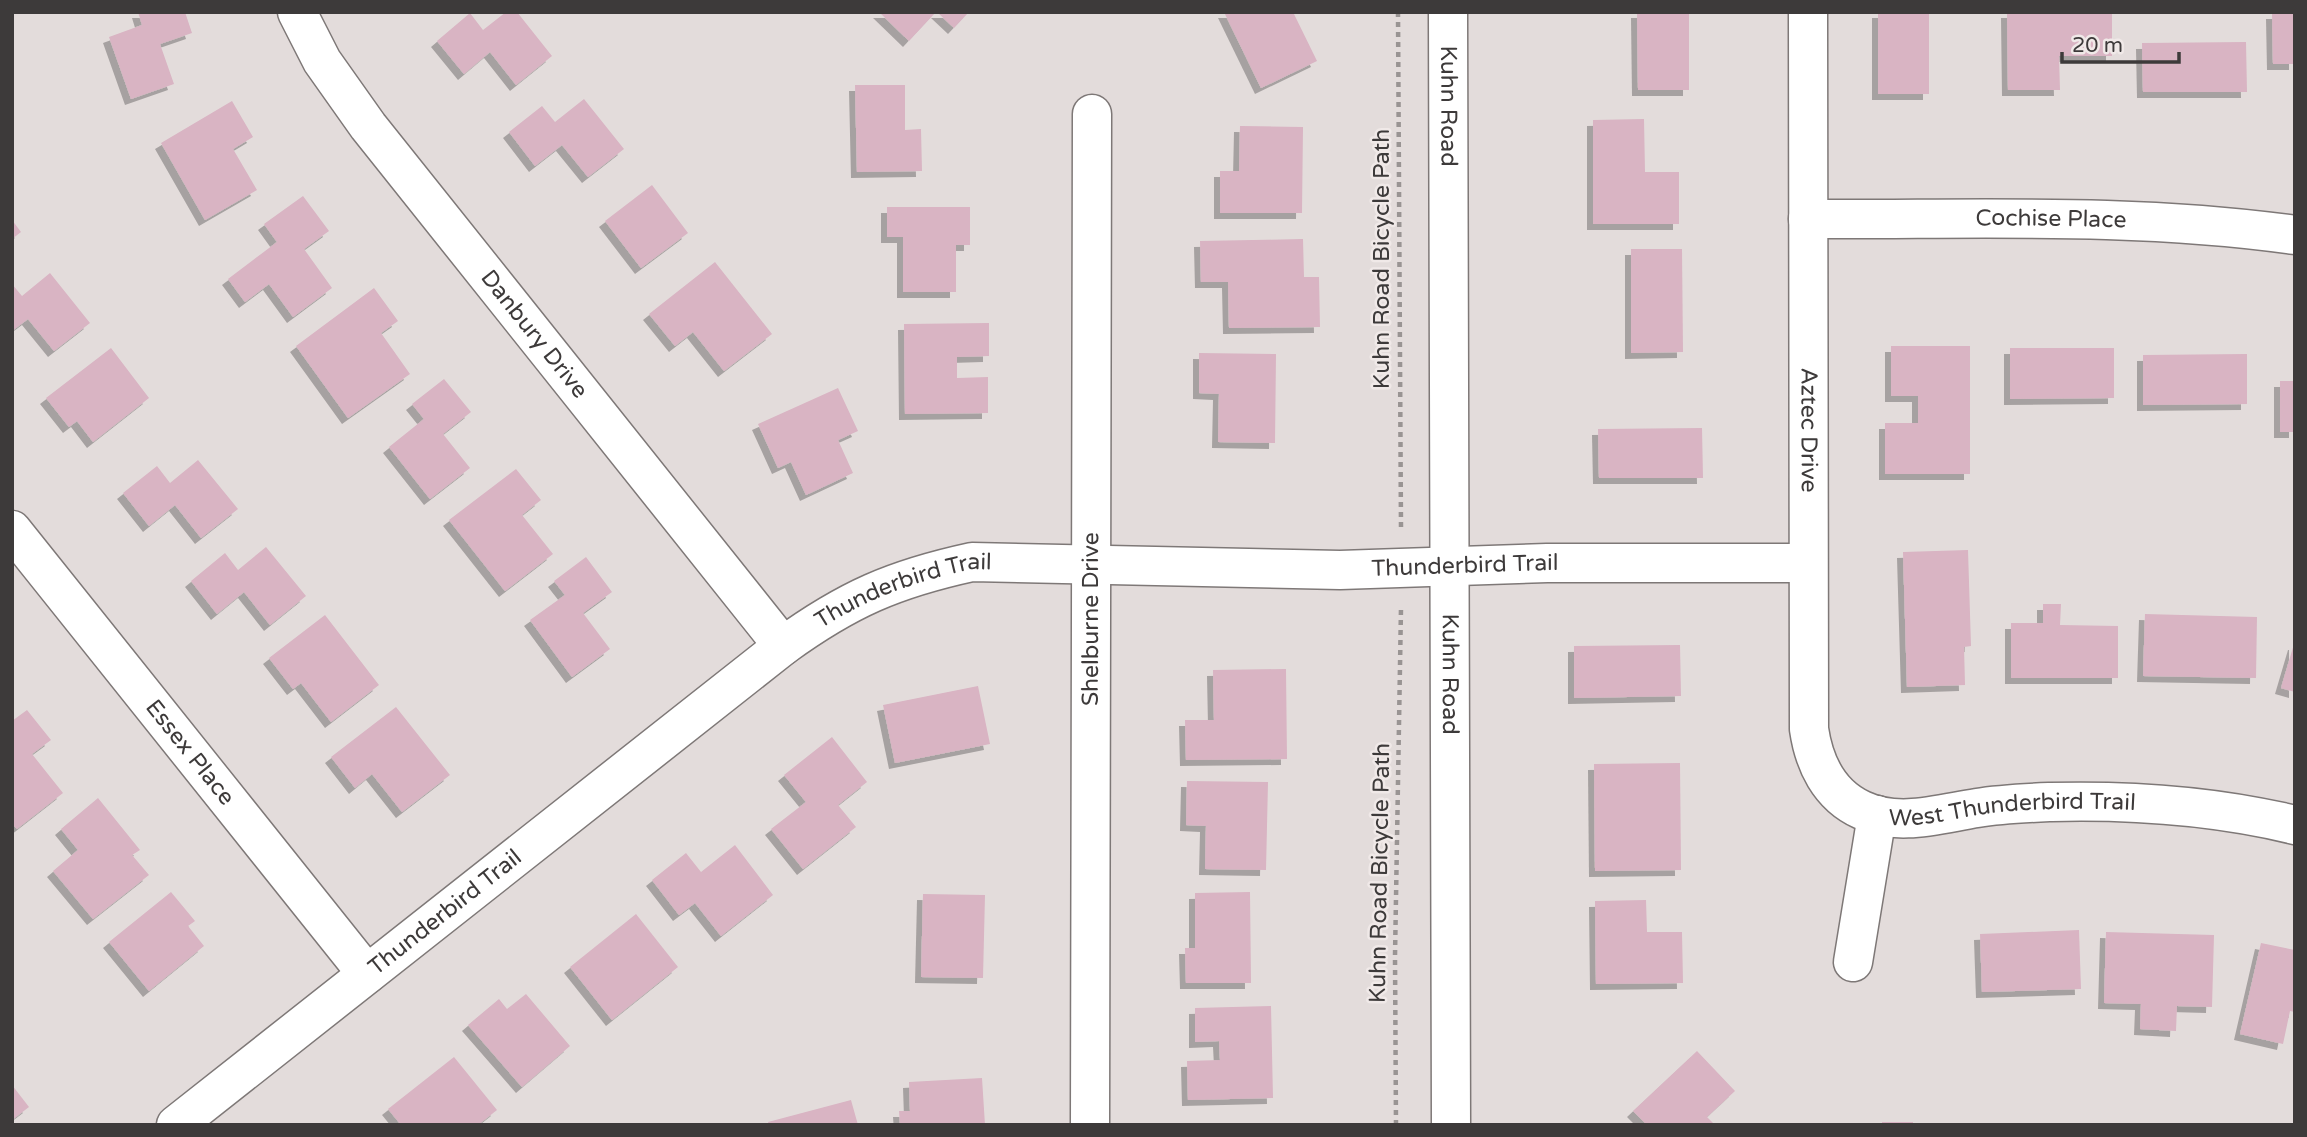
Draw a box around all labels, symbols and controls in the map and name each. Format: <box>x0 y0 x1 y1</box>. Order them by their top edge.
scale bar <box>2062 21 2179 65</box>
text: 20 m <box>2072 33 2123 58</box>
street label: Kuhn Road <box>1434 45 1462 167</box>
street label: Kuhn Road Bicycle Path <box>1368 129 1396 389</box>
street label: Cochise Place <box>1976 204 2127 235</box>
street label: Danbury Drive <box>474 264 594 404</box>
street label: Aztec Drive <box>1794 367 1823 493</box>
street label: Shelburne Drive <box>1077 532 1105 706</box>
street label: Thunderbird Trail <box>810 548 992 635</box>
street label: Thunderbird Trail <box>1371 549 1559 583</box>
street label: Kuhn Road <box>1436 613 1464 735</box>
street label: Essex Place <box>139 694 241 811</box>
street label: Kuhn Road Bicycle Path <box>1364 743 1396 1003</box>
street label: West Thunderbird Trail <box>1888 788 2136 833</box>
street label: Thunderbird Trail <box>363 844 527 982</box>

